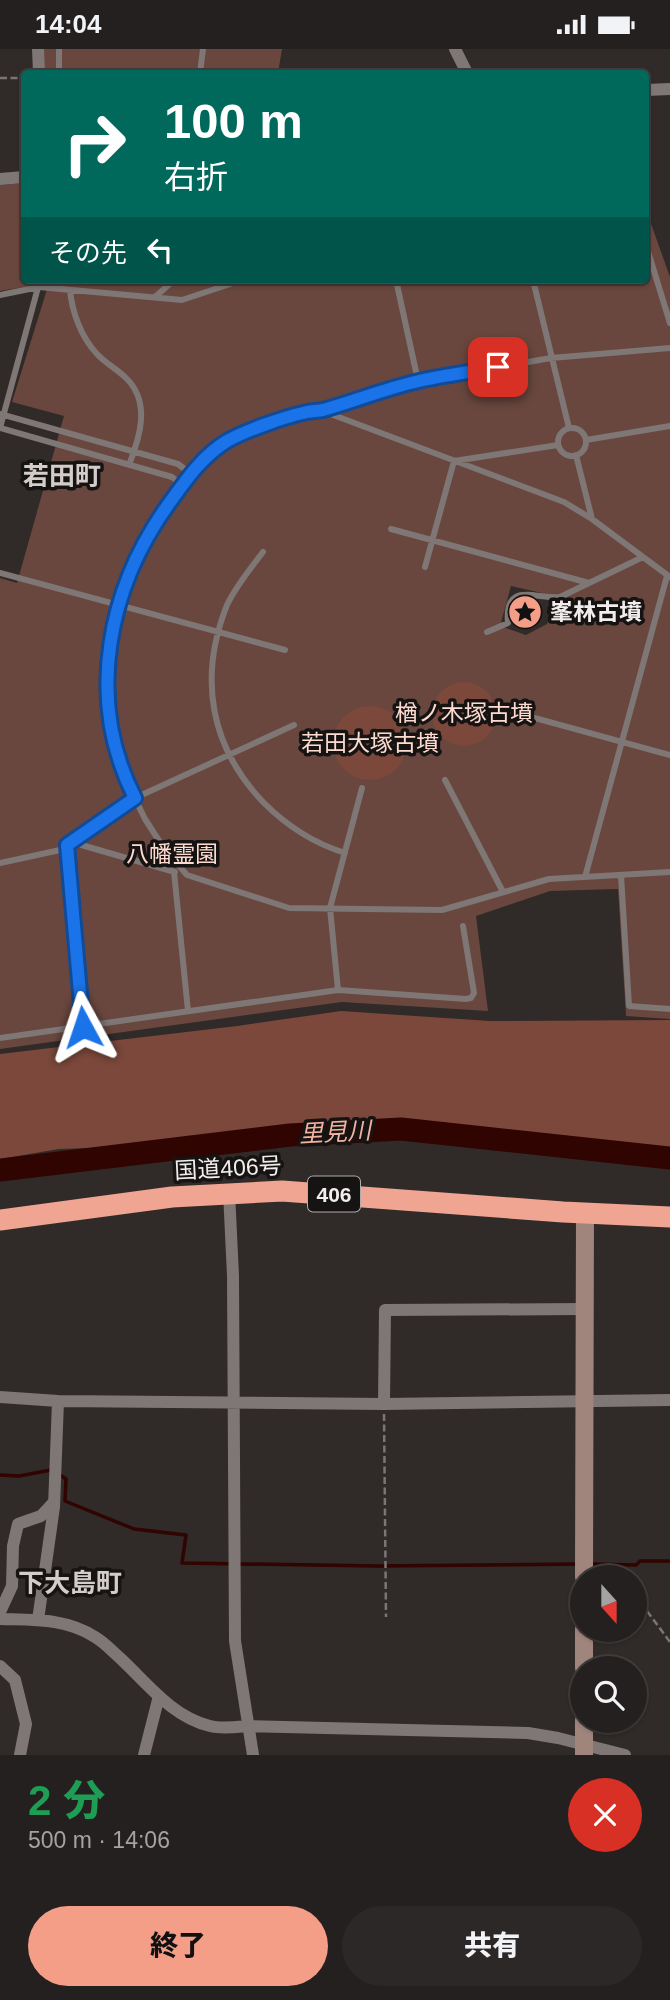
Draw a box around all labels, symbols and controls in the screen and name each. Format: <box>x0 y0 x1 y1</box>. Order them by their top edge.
text: 14:04 <box>35 9 102 39</box>
text: 100 m <box>164 94 303 148</box>
icon: right <box>49 98 140 189</box>
text: 右折 <box>164 159 228 195</box>
icon: left <box>141 231 179 269</box>
text: その先 <box>49 238 127 268</box>
pin <box>468 337 528 397</box>
icon: arrive <box>479 348 517 386</box>
district label: 若田町 <box>23 461 101 491</box>
place icon: 峯林古墳 <box>506 593 544 631</box>
place label: 峯林古墳 <box>550 599 642 625</box>
park label: 楢ノ木塚古墳 <box>395 700 533 726</box>
park label: 若田大塚古墳 <box>301 730 439 756</box>
park label: 八幡霊園 <box>126 841 218 867</box>
position arrow <box>46 990 120 1064</box>
water label: 里見川 <box>298 1116 375 1147</box>
street label: 国道406号 <box>174 1152 282 1184</box>
road number: 406 <box>308 1177 360 1211</box>
north arrow <box>570 1565 648 1641</box>
map controls <box>570 1565 647 1733</box>
district label: 下大島町 <box>18 1568 122 1598</box>
button: search <box>570 1656 647 1733</box>
text: 2 分 <box>28 1777 105 1824</box>
button: close <box>568 1778 642 1852</box>
text: 500 m · 14:06 <box>28 1827 170 1853</box>
button: 終了 <box>28 1906 328 1986</box>
button: 共有 <box>342 1906 642 1986</box>

